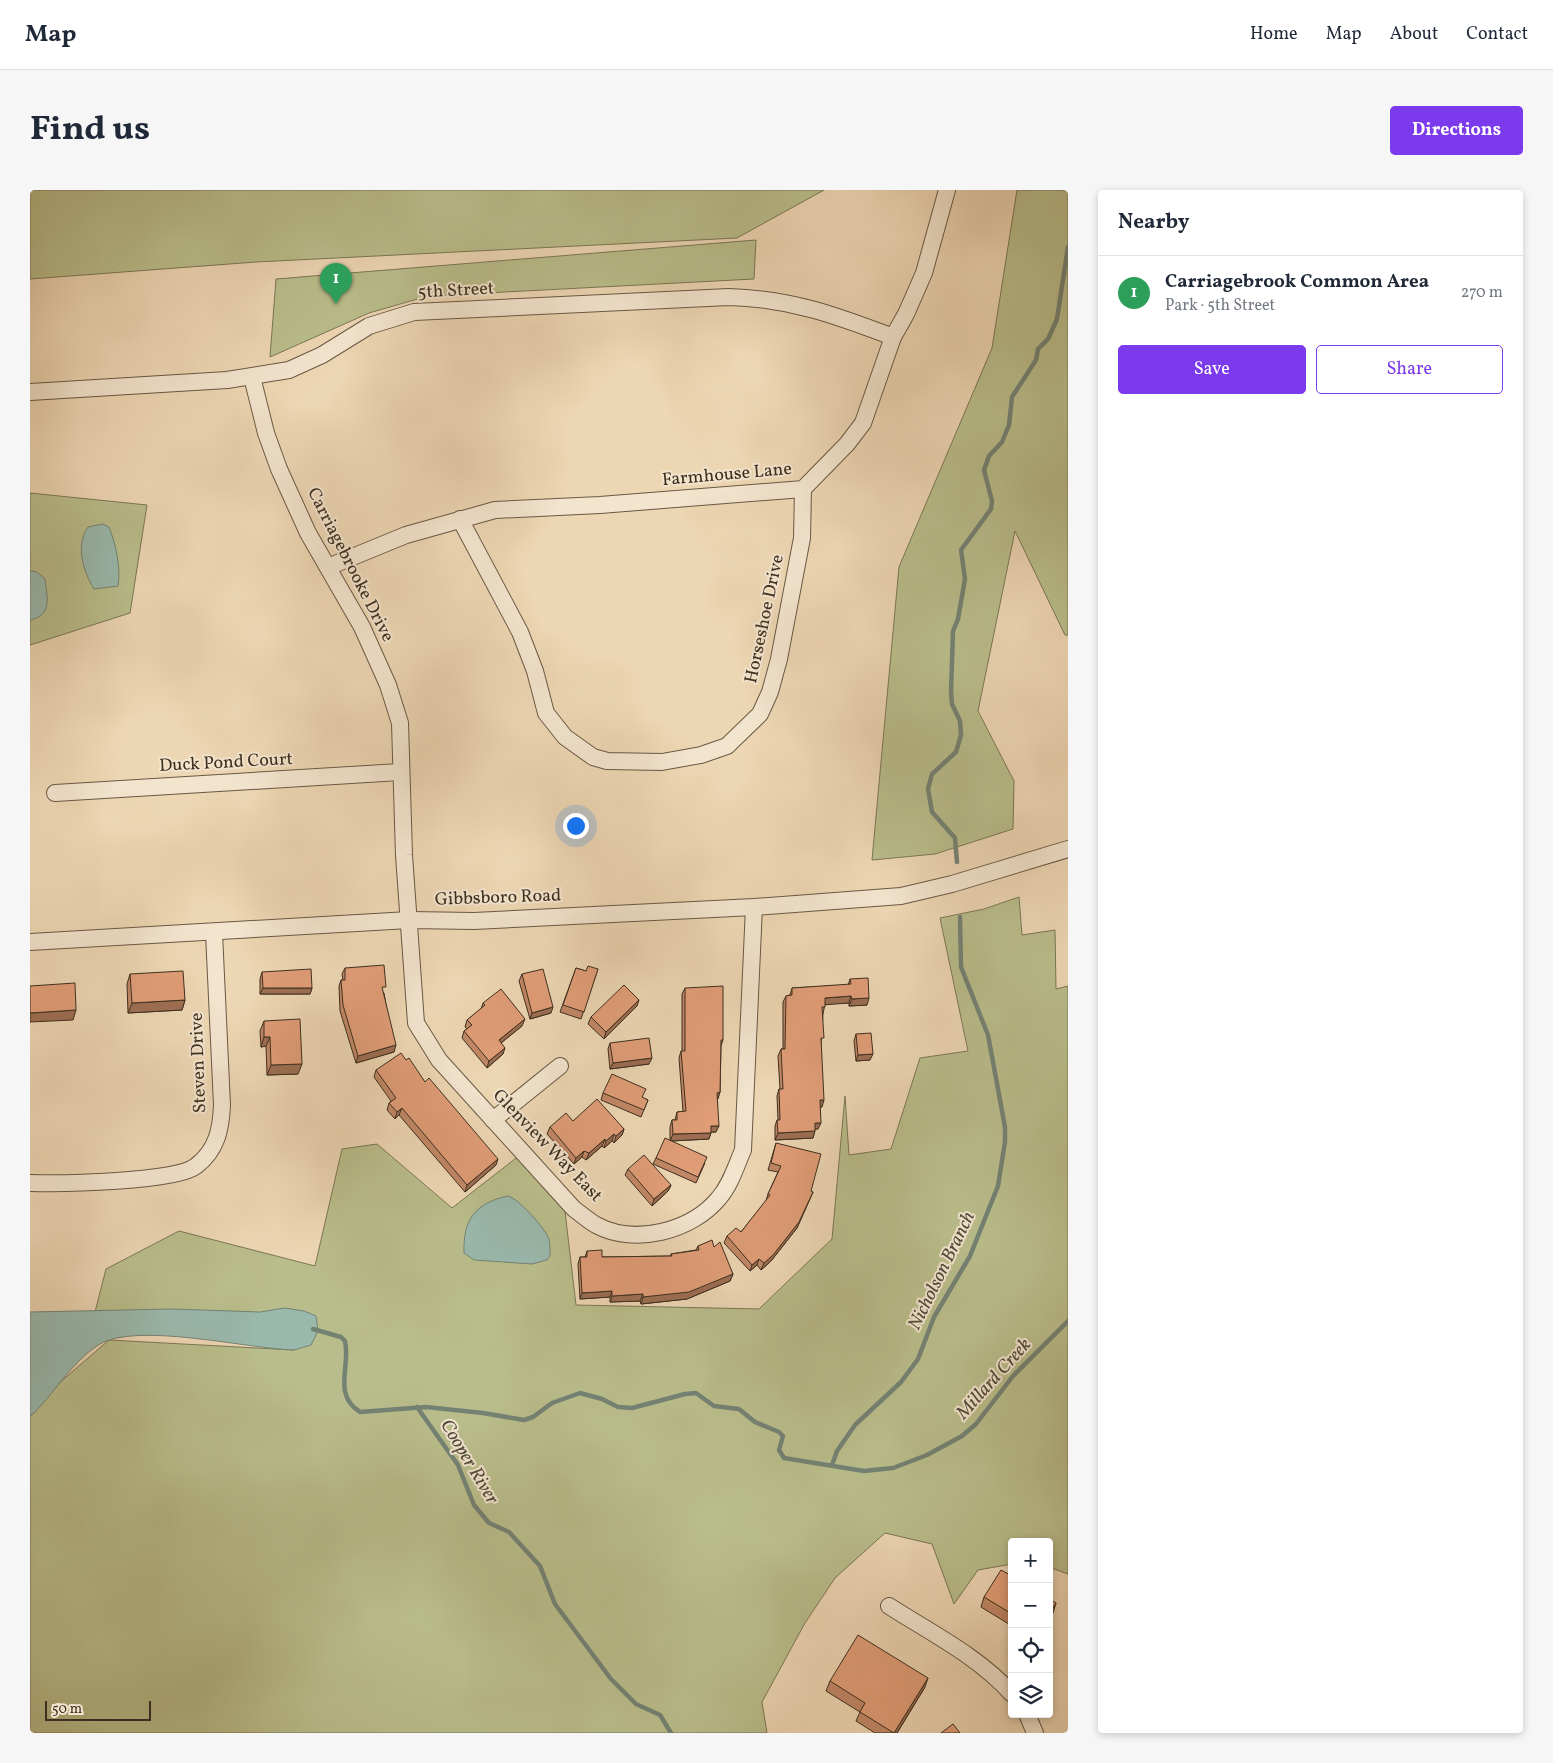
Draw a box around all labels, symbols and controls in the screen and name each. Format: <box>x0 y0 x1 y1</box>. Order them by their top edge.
text: Map <box>25 18 76 52</box>
text: Home <box>1250 22 1298 47</box>
text: Map <box>1326 22 1362 47</box>
text: About <box>1390 22 1438 47</box>
text: Contact <box>1466 22 1528 47</box>
text: Find us <box>30 106 150 154</box>
button: Directions <box>1390 106 1523 155</box>
text: Nearby <box>1118 208 1189 237</box>
pin: 1 <box>320 263 352 304</box>
text: Carriagebrook Common Area <box>1165 269 1429 295</box>
street label: 5th Street <box>417 277 495 305</box>
text: 1 <box>1131 282 1137 304</box>
text: 270 m <box>1461 282 1503 304</box>
text: Park · 5th Street <box>1165 295 1275 317</box>
button: Save <box>1118 345 1306 394</box>
button: Share <box>1316 345 1503 394</box>
street label: Farmhouse Lane <box>661 457 793 493</box>
street label: Carriagebrooke Drive <box>300 484 400 646</box>
street label: Horseshoe Drive <box>739 552 791 686</box>
street label: Duck Pond Court <box>159 747 293 779</box>
your location <box>563 813 589 839</box>
street label: Gibbsboro Road <box>434 883 562 913</box>
street label: Steven Drive <box>185 1012 213 1114</box>
street label: Glenview Way East <box>486 1084 608 1208</box>
water label: Nicholson Branch <box>902 1207 982 1335</box>
water label: Millard Creek <box>950 1333 1038 1426</box>
water label: Cooper River <box>433 1415 505 1510</box>
map controls <box>1008 1538 1053 1718</box>
button: + <box>1008 1538 1053 1583</box>
button: − <box>1008 1583 1053 1628</box>
button: locate <box>1008 1628 1053 1673</box>
button: layers <box>1008 1673 1053 1718</box>
scale bar <box>45 1698 151 1721</box>
text: 50 m <box>52 1700 82 1719</box>

